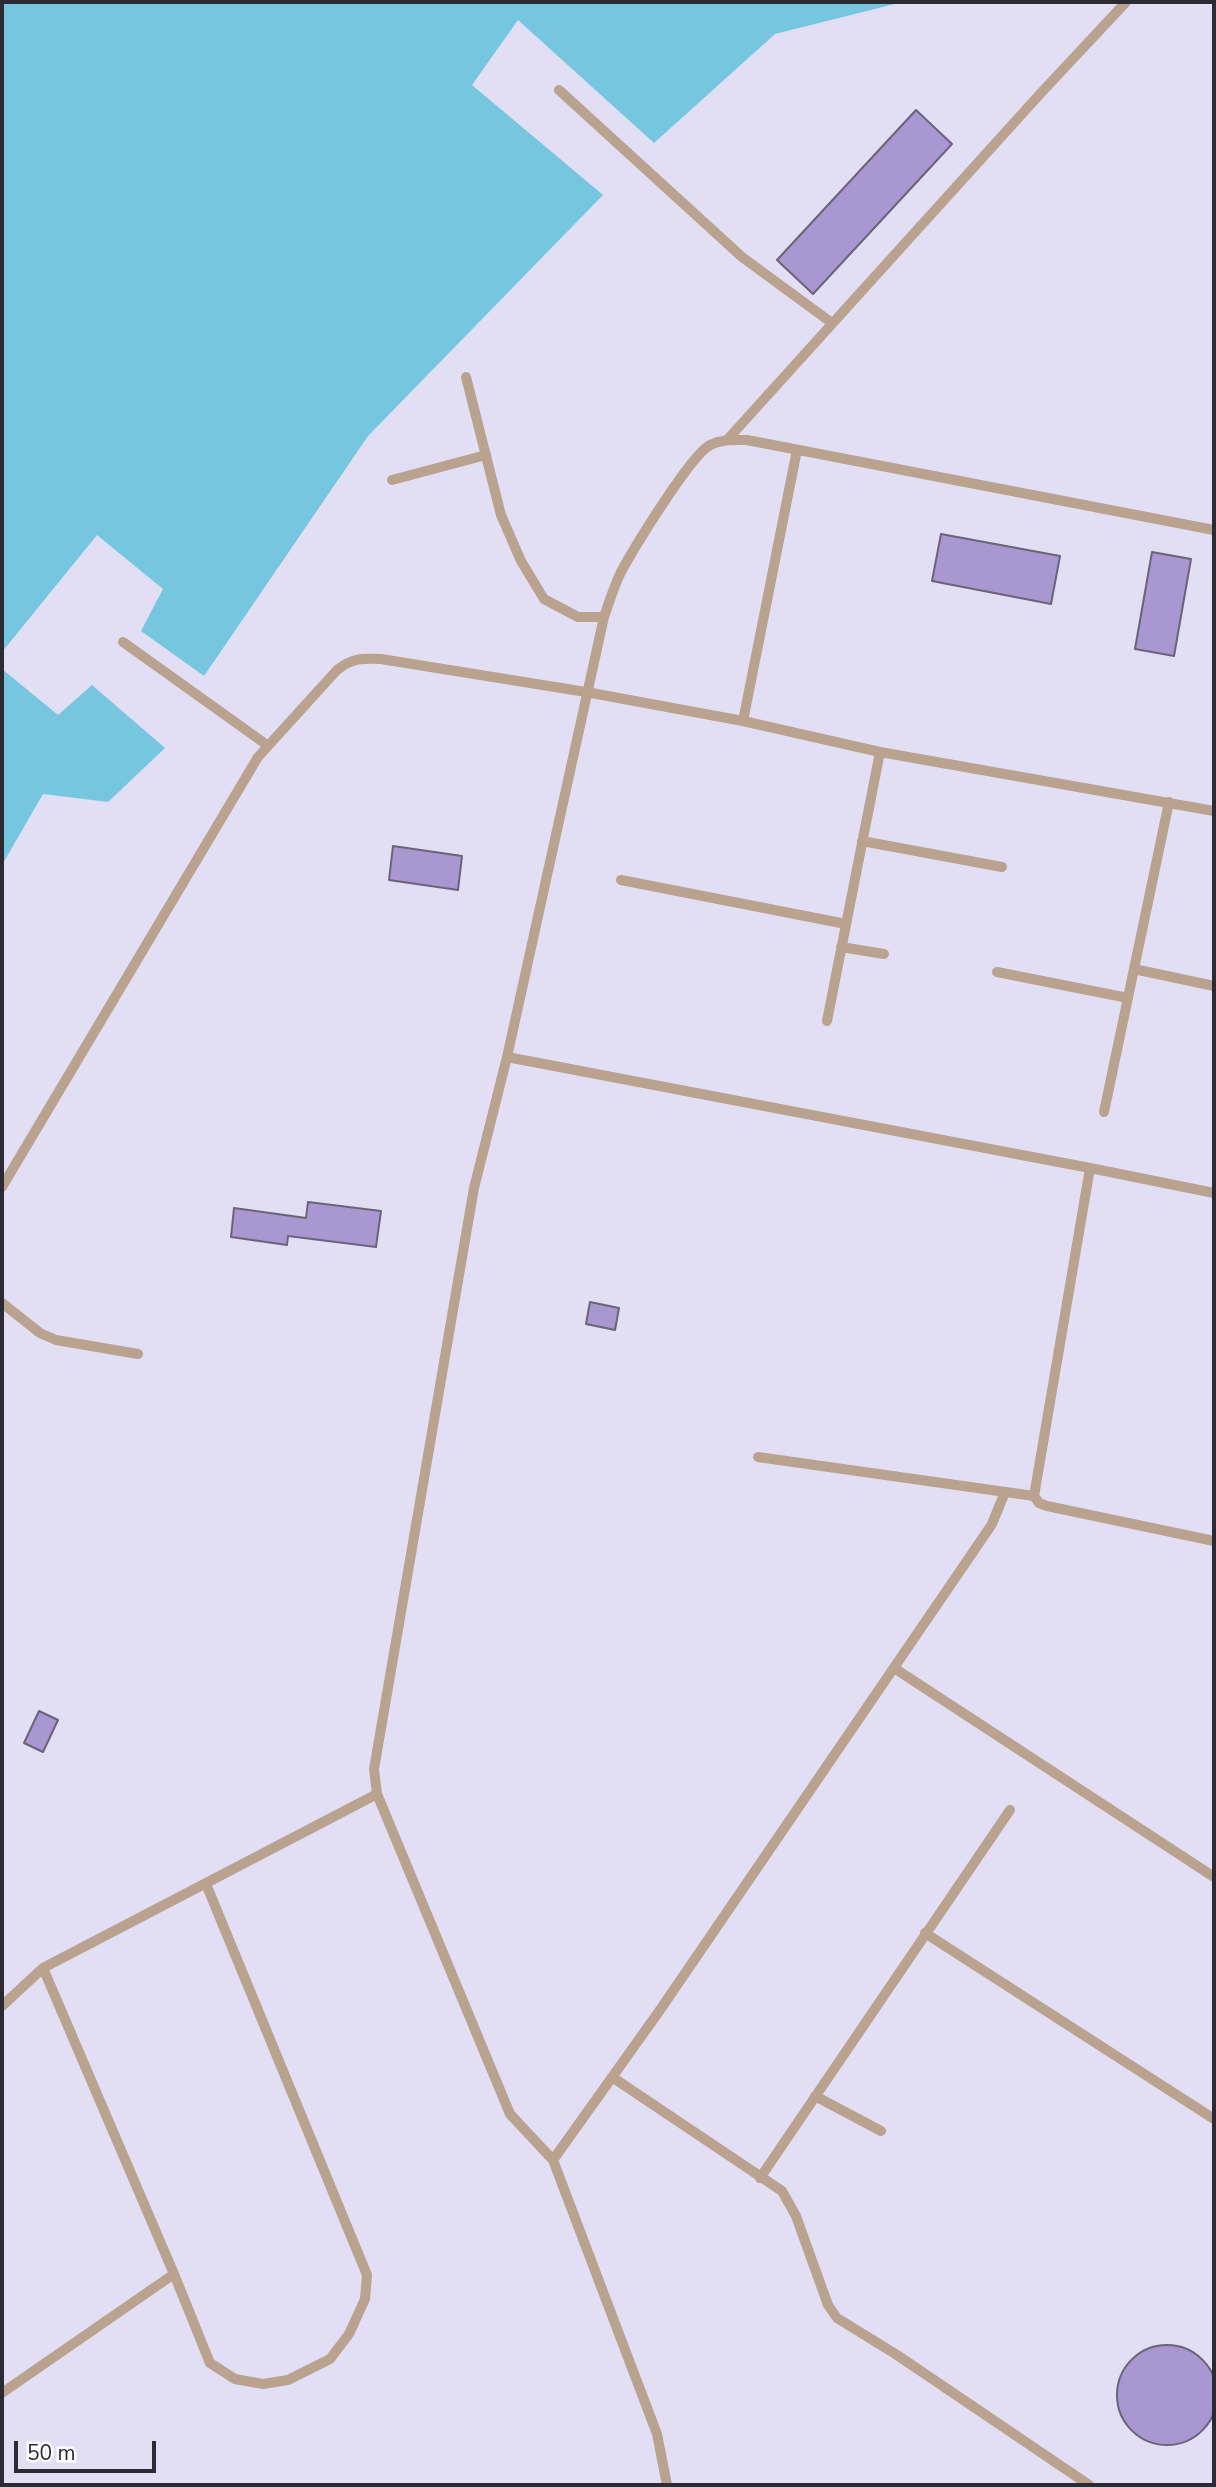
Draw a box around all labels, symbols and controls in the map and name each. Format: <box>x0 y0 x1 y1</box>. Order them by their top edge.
scale bar <box>18 2428 159 2472</box>
text: 50 m <box>27 2439 76 2467</box>

